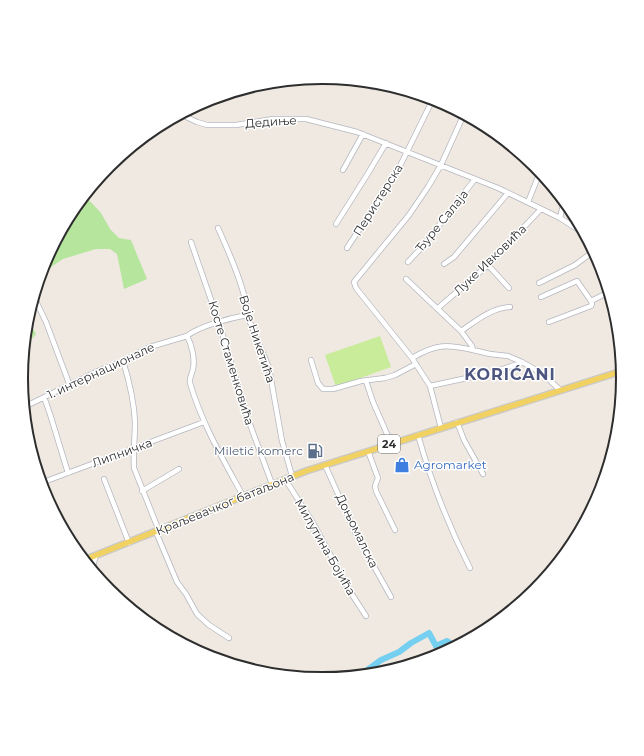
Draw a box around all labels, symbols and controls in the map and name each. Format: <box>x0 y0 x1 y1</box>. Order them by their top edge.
street label: Дедиње <box>245 112 297 131</box>
street label: Перистерска <box>349 161 406 239</box>
street label: Ђуре Салаја <box>412 187 471 255</box>
street label: Луке Ивковића <box>450 221 529 298</box>
street label: Воје Никетића <box>236 293 279 385</box>
street label: Косте Стаменковића <box>205 299 258 427</box>
street label: 1. интернационале <box>45 339 157 402</box>
district label: KORIĆANI <box>464 365 556 384</box>
street label: Липничка <box>90 435 154 470</box>
road number: 24 <box>378 435 400 453</box>
fuel station icon: Miletić komerc <box>306 442 324 460</box>
place label: Miletić komerc <box>214 443 303 458</box>
shop icon: Agromarket <box>393 456 411 474</box>
place label: Agromarket <box>414 457 487 472</box>
street label: Краљевачког батаљона <box>153 469 296 538</box>
street label: Доњомалска <box>333 491 382 570</box>
street label: Милутина Бојића <box>292 496 359 598</box>

